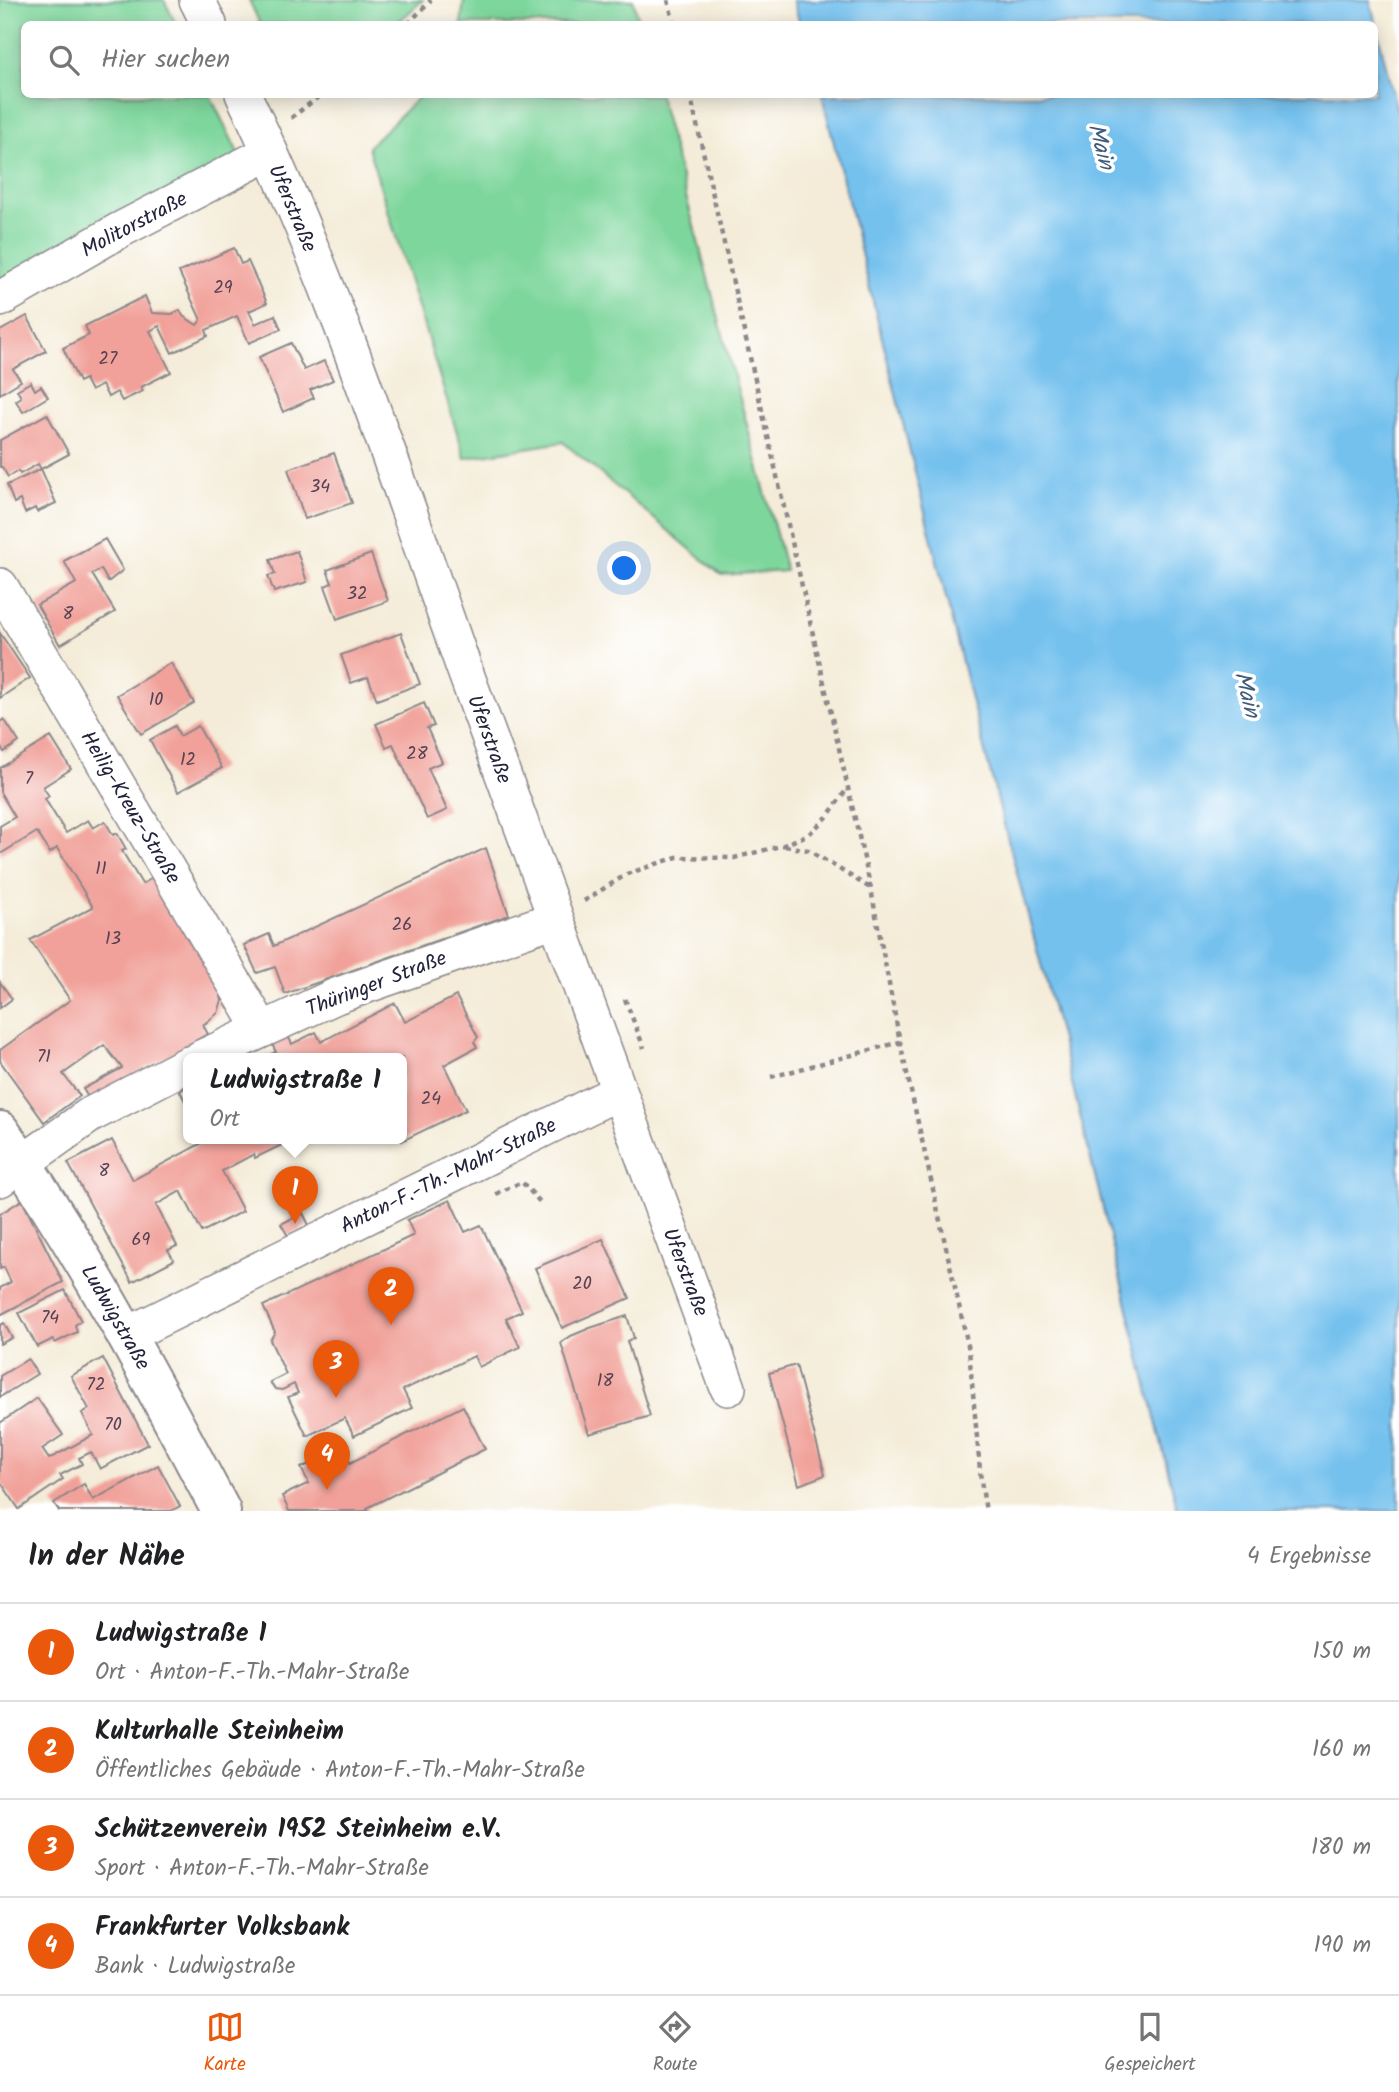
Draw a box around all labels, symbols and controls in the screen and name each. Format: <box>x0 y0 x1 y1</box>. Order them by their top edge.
search box <box>21 21 1378 98</box>
text: Hier suchen <box>101 39 230 81</box>
icon: search <box>45 41 83 79</box>
water label: Main <box>1077 119 1124 175</box>
street label: Uferstraße <box>258 160 325 258</box>
street label: Molitorstraße <box>76 183 194 267</box>
house number: 29 <box>213 274 233 303</box>
house number: 27 <box>99 345 118 374</box>
house number: 34 <box>310 473 330 502</box>
your location <box>607 551 641 585</box>
house number: 32 <box>347 580 367 609</box>
house number: 8 <box>63 600 74 629</box>
water label: Main <box>1223 667 1270 723</box>
house number: 10 <box>149 686 163 715</box>
street label: Uferstraße <box>457 690 520 789</box>
street label: Heilig-Kreuz-Straße <box>71 725 189 891</box>
house number: 28 <box>406 740 428 769</box>
house number: 12 <box>180 746 196 775</box>
house number: 7 <box>25 765 34 794</box>
house number: 11 <box>95 855 107 884</box>
house number: 26 <box>392 911 412 940</box>
house number: 13 <box>105 925 121 954</box>
street label: Thüringer Straße <box>301 942 452 1026</box>
house number: 71 <box>37 1043 51 1072</box>
popup <box>183 1053 407 1144</box>
text: Ludwigstraße 1 <box>209 1060 381 1102</box>
house number: 24 <box>421 1085 441 1114</box>
text: Ort <box>209 1102 240 1138</box>
street label: Anton-F.-Th.-Mahr-Straße <box>335 1109 563 1243</box>
house number: 8 <box>99 1157 110 1186</box>
pin: 1 <box>272 1166 318 1224</box>
street label: Uferstraße <box>653 1223 717 1322</box>
house number: 69 <box>132 1226 151 1255</box>
street label: Ludwigstraße <box>71 1259 158 1377</box>
pin: 2 <box>368 1267 414 1325</box>
house number: 20 <box>572 1270 592 1299</box>
house number: 74 <box>41 1304 59 1333</box>
pin: 3 <box>313 1340 359 1398</box>
house number: 18 <box>597 1367 613 1396</box>
house number: 72 <box>87 1371 105 1400</box>
house number: 70 <box>104 1411 122 1440</box>
pin: 4 <box>304 1432 350 1490</box>
text: In der Nähe <box>28 1533 185 1581</box>
text: 4 Ergebnisse <box>1247 1539 1371 1575</box>
text: Ludwigstraße 1 <box>95 1613 266 1655</box>
text: 1 <box>48 1634 54 1670</box>
text: 150 m <box>1312 1634 1371 1670</box>
text: Ort · Anton-F.-Th.-Mahr-Straße <box>95 1655 409 1691</box>
text: Kulturhalle Steinheim <box>95 1711 344 1753</box>
text: 2 <box>44 1732 58 1768</box>
text: 160 m <box>1312 1732 1371 1768</box>
text: Öffentliches Gebäude · Anton-F.-Th.-Mahr-Straße <box>95 1753 585 1789</box>
text: Schützenverein 1952 Steinheim e.V. <box>95 1809 501 1851</box>
text: 3 <box>45 1830 57 1866</box>
text: 180 m <box>1311 1830 1371 1866</box>
text: Sport · Anton-F.-Th.-Mahr-Straße <box>95 1851 429 1887</box>
text: Frankfurter Volksbank <box>95 1907 349 1949</box>
text: 4 <box>45 1928 57 1964</box>
text: 190 m <box>1314 1928 1371 1964</box>
text: Bank · Ludwigstraße <box>95 1949 295 1985</box>
tab: Karte <box>203 2008 246 2080</box>
tab: Route <box>653 2008 697 2080</box>
tab: Gespeichert <box>1104 2008 1196 2080</box>

